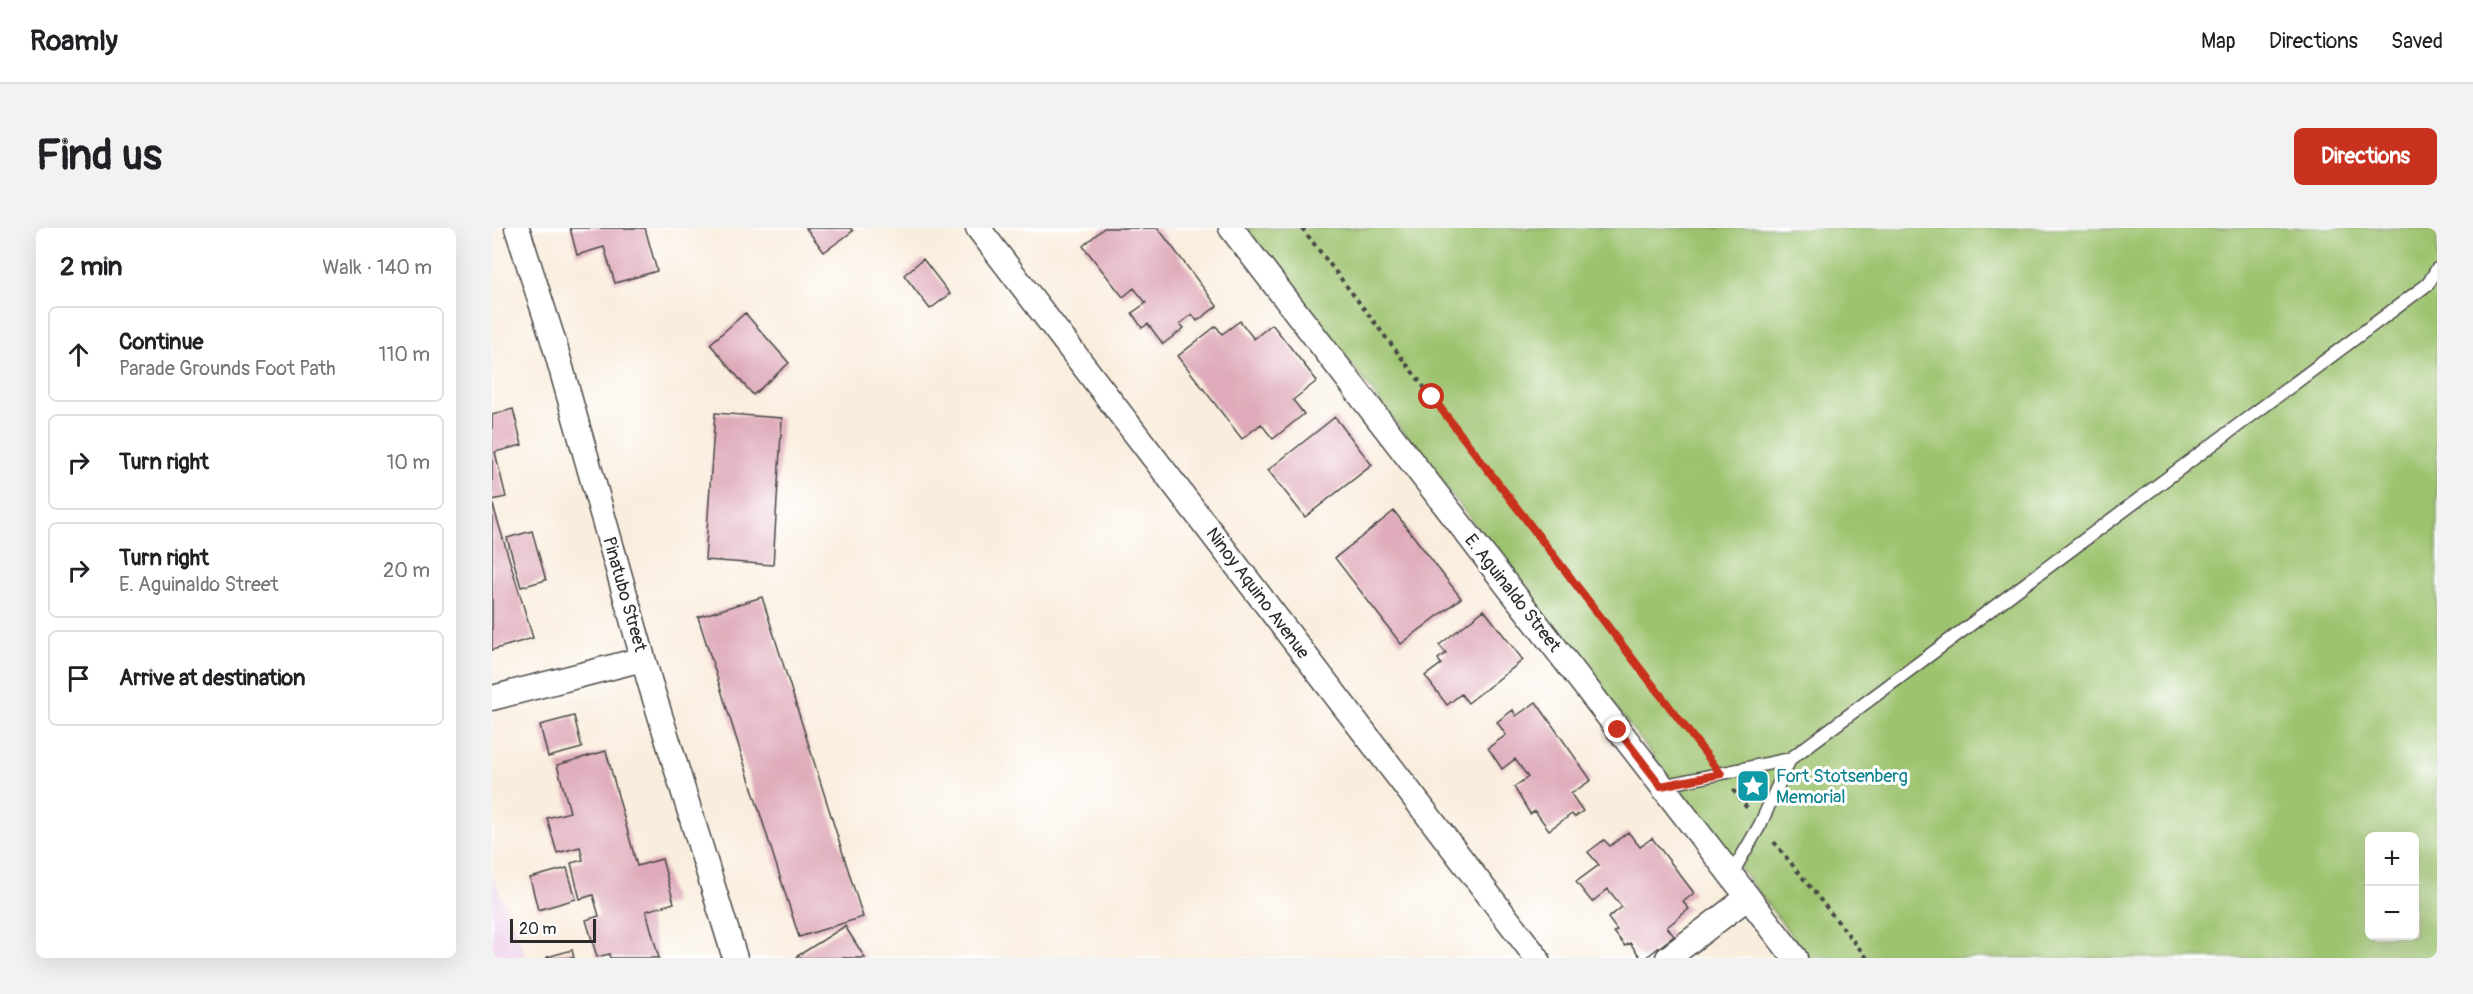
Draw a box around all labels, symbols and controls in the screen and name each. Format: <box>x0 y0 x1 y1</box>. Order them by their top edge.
text: Roamly <box>30 24 118 59</box>
text: Map <box>2201 28 2236 55</box>
text: Directions <box>2269 28 2358 55</box>
text: Saved <box>2391 28 2443 55</box>
button: Directions <box>2294 128 2437 185</box>
text: Find us <box>36 130 162 182</box>
text: 2 min <box>60 251 122 283</box>
text: Walk · 140 m <box>322 255 432 280</box>
text: Continue <box>119 328 203 356</box>
icon: ahead <box>62 338 95 371</box>
text: 110 m <box>379 342 430 367</box>
text: Parade Grounds Foot Path <box>119 356 336 381</box>
route start <box>1418 383 1444 409</box>
icon: right <box>62 446 95 479</box>
text: Turn right <box>119 448 209 476</box>
text: 10 m <box>386 450 430 475</box>
street label: Ninoy Aquino Avenue <box>1201 523 1315 664</box>
street label: E. Aguinaldo Street <box>1459 530 1566 658</box>
street label: Pinatubo Street <box>597 534 652 655</box>
text: Turn right <box>119 544 209 572</box>
icon: right <box>62 554 95 587</box>
text: 20 m <box>383 558 430 583</box>
text: E. Aguinaldo Street <box>119 572 279 597</box>
icon: arrive <box>62 662 95 695</box>
text: Arrive at destination <box>119 664 305 692</box>
route end <box>1604 716 1630 742</box>
place label: Fort Stotsenberg Memorial <box>1776 765 1908 809</box>
place icon: Fort Stotsenberg Memorial <box>1735 768 1771 804</box>
map controls <box>2365 832 2419 940</box>
button: + <box>2365 832 2419 886</box>
button: − <box>2365 886 2419 940</box>
scale bar <box>510 916 596 944</box>
text: 20 m <box>519 919 557 939</box>

